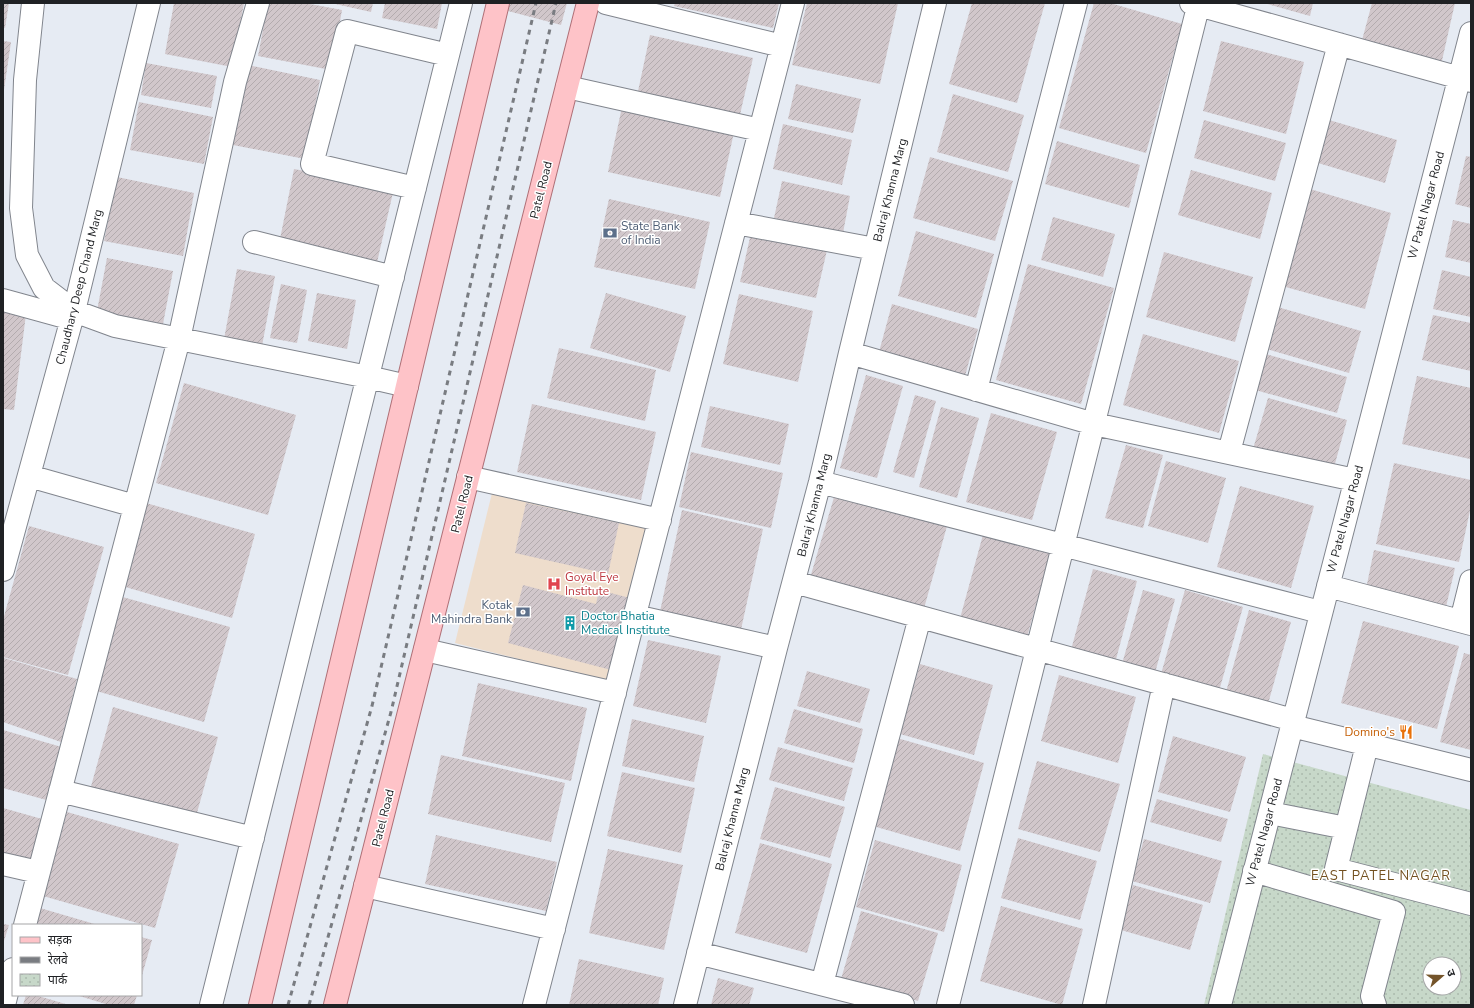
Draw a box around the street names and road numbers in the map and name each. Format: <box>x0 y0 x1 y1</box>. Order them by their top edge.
street label: Balraj Khanna Marg <box>869 137 911 243</box>
street label: W Patel Nagar Road <box>1404 149 1448 261</box>
street label: Patel Road <box>526 160 556 220</box>
street label: Chaudhary Deep Chand Marg <box>52 208 106 366</box>
street label: Balraj Khanna Marg <box>793 452 835 558</box>
street label: W Patel Nagar Road <box>1323 463 1367 575</box>
street label: Patel Road <box>447 474 477 534</box>
street label: Balraj Khanna Marg <box>711 766 753 872</box>
street label: W Patel Nagar Road <box>1242 776 1286 888</box>
street label: Patel Road <box>368 788 398 848</box>

